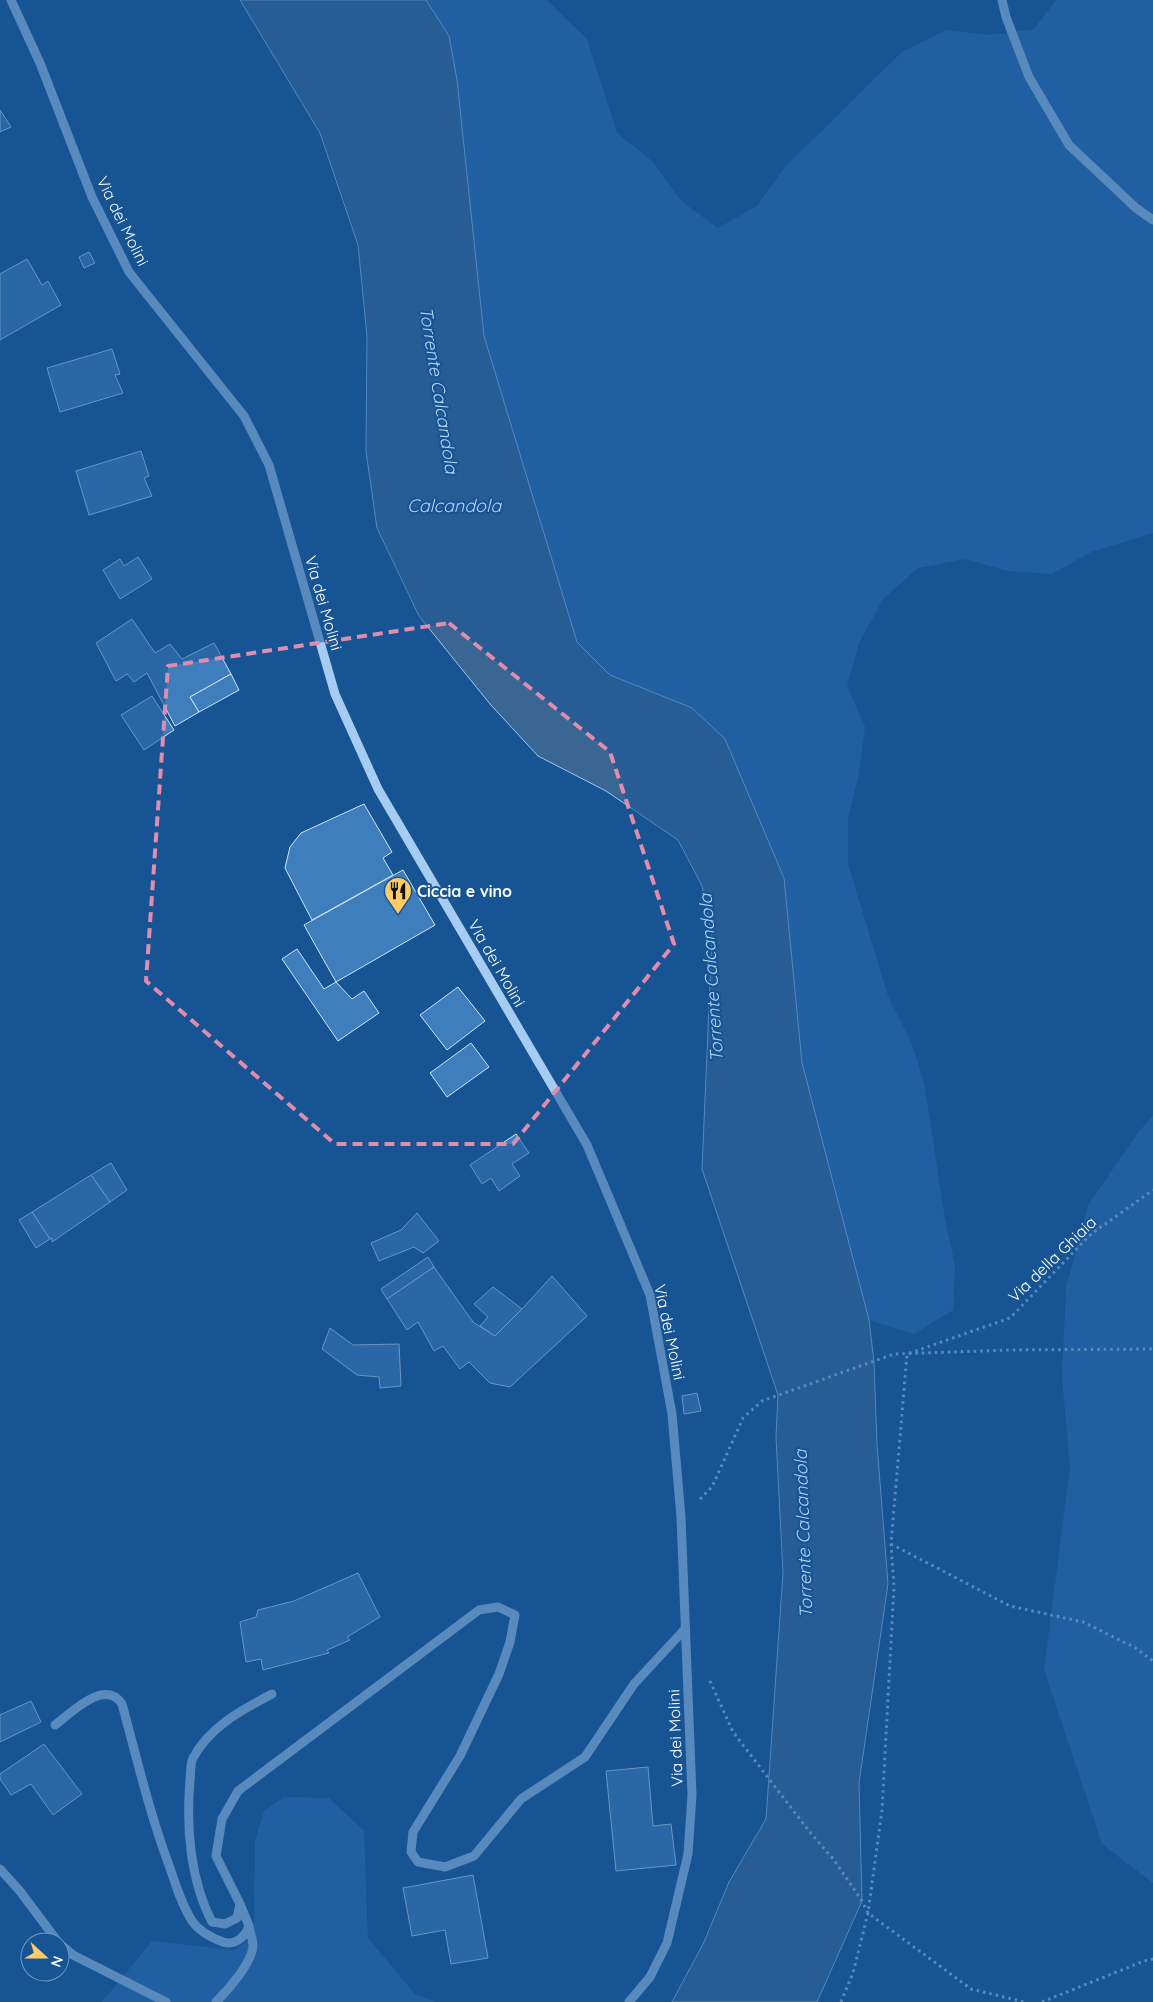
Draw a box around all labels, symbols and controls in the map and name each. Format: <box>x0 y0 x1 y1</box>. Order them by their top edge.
street label: Via dei Molini <box>93 173 153 269</box>
water label: Torrente Calcandola <box>414 305 464 476</box>
water label: Calcandola <box>407 494 502 517</box>
street label: Via dei Molini <box>301 553 347 653</box>
restaurant icon: Ciccia e vino <box>383 876 413 915</box>
place label: Ciccia e vino <box>417 881 512 901</box>
water label: Torrente Calcandola <box>694 892 728 1063</box>
street label: Via dei Molini <box>464 916 530 1010</box>
street label: Via della Ghiaia <box>1004 1212 1100 1306</box>
street label: Via dei Molini <box>650 1282 690 1382</box>
water label: Torrente Calcandola <box>789 1448 817 1619</box>
street label: Via dei Molini <box>663 1689 687 1787</box>
north arrow <box>20 1932 70 1982</box>
text: N <box>47 1954 67 1970</box>

